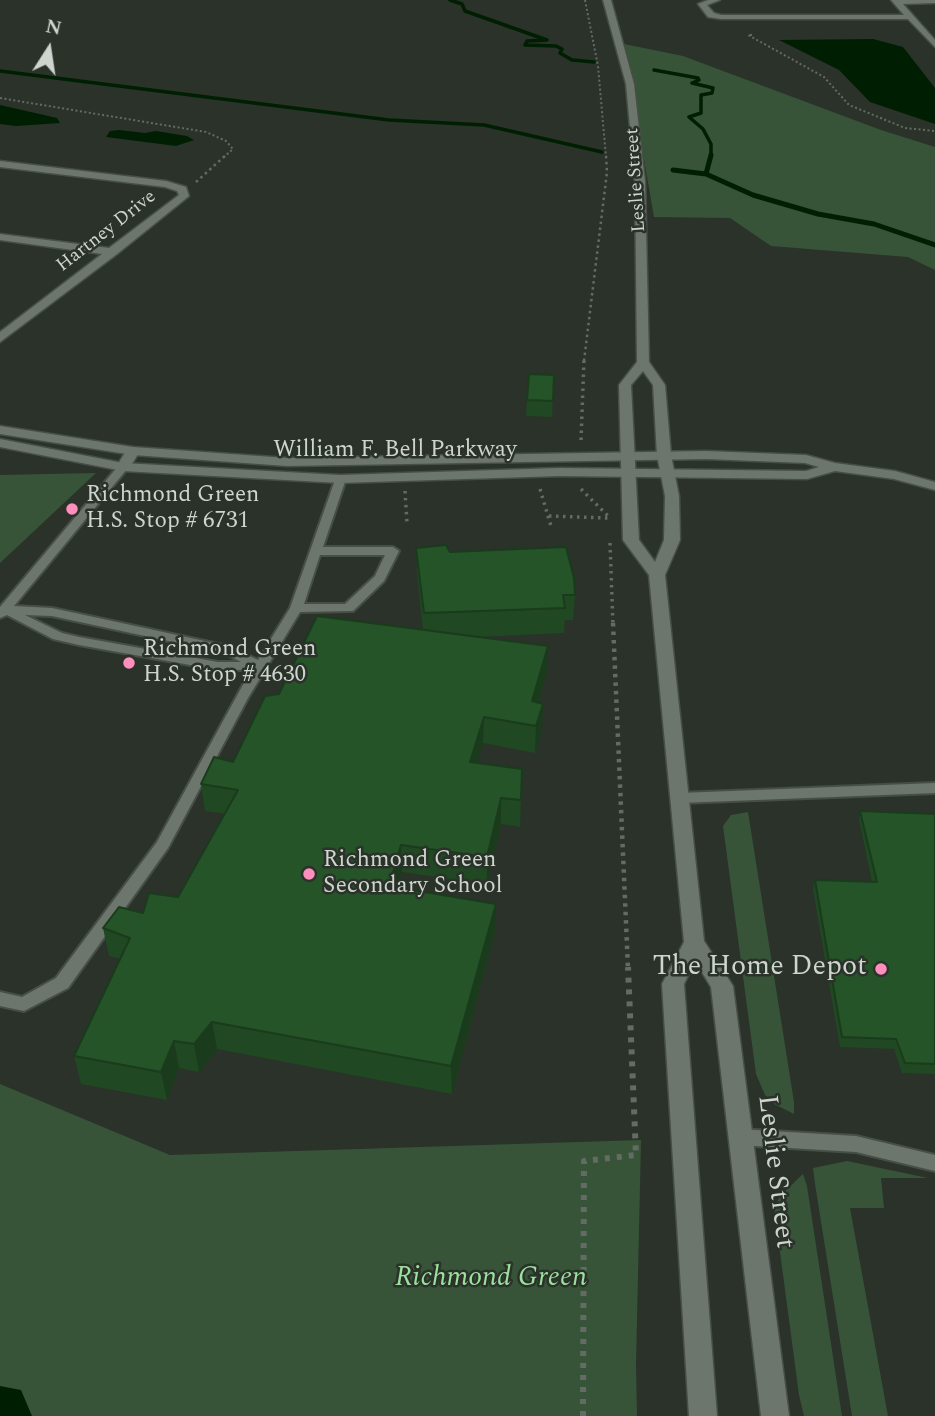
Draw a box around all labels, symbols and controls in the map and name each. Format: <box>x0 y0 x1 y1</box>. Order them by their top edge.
text: N <box>43 12 64 44</box>
north arrow <box>14 14 84 84</box>
street label: Leslie Street <box>622 127 652 233</box>
street label: Hartney Drive <box>53 186 161 278</box>
street label: William F. Bell Parkway <box>273 437 517 465</box>
place label: Richmond Green H.S. Stop # 6731 <box>86 482 259 536</box>
marker: Richmond Green H.S. Stop # 6731 <box>64 501 80 517</box>
place label: Richmond Green H.S. Stop # 4630 <box>143 636 316 690</box>
marker: Richmond Green H.S. Stop # 4630 <box>121 655 137 671</box>
place label: Richmond Green Secondary School <box>323 847 502 901</box>
marker: Richmond Green Secondary School <box>301 866 317 882</box>
place label: The Home Depot <box>653 952 867 986</box>
marker: The Home Depot <box>873 961 889 977</box>
street label: Leslie Street <box>748 1093 800 1251</box>
park label: Richmond Green <box>395 1263 587 1297</box>

